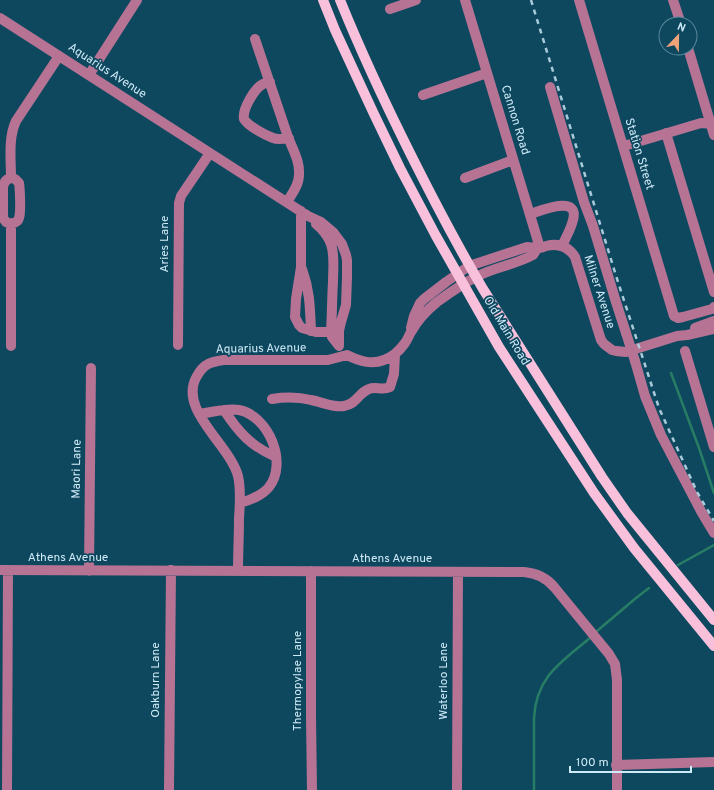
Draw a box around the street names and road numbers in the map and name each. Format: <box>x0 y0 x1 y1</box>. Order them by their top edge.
street label: Aquarius Avenue <box>65 40 149 102</box>
street label: Cannon Road <box>497 83 533 157</box>
street label: Station Street <box>620 116 658 192</box>
street label: Aries Lane <box>157 215 173 273</box>
street label: Milner Avenue <box>580 253 618 331</box>
street label: Old Main Road <box>479 294 533 368</box>
street label: Aquarius Avenue <box>216 340 306 358</box>
street label: Maori Lane <box>68 439 86 499</box>
street label: Athens Avenue <box>28 550 108 566</box>
street label: Athens Avenue <box>352 551 432 567</box>
street label: Thermopylae Lane <box>290 631 306 731</box>
street label: Oakburn Lane <box>148 642 164 718</box>
street label: Waterloo Lane <box>436 642 452 720</box>

